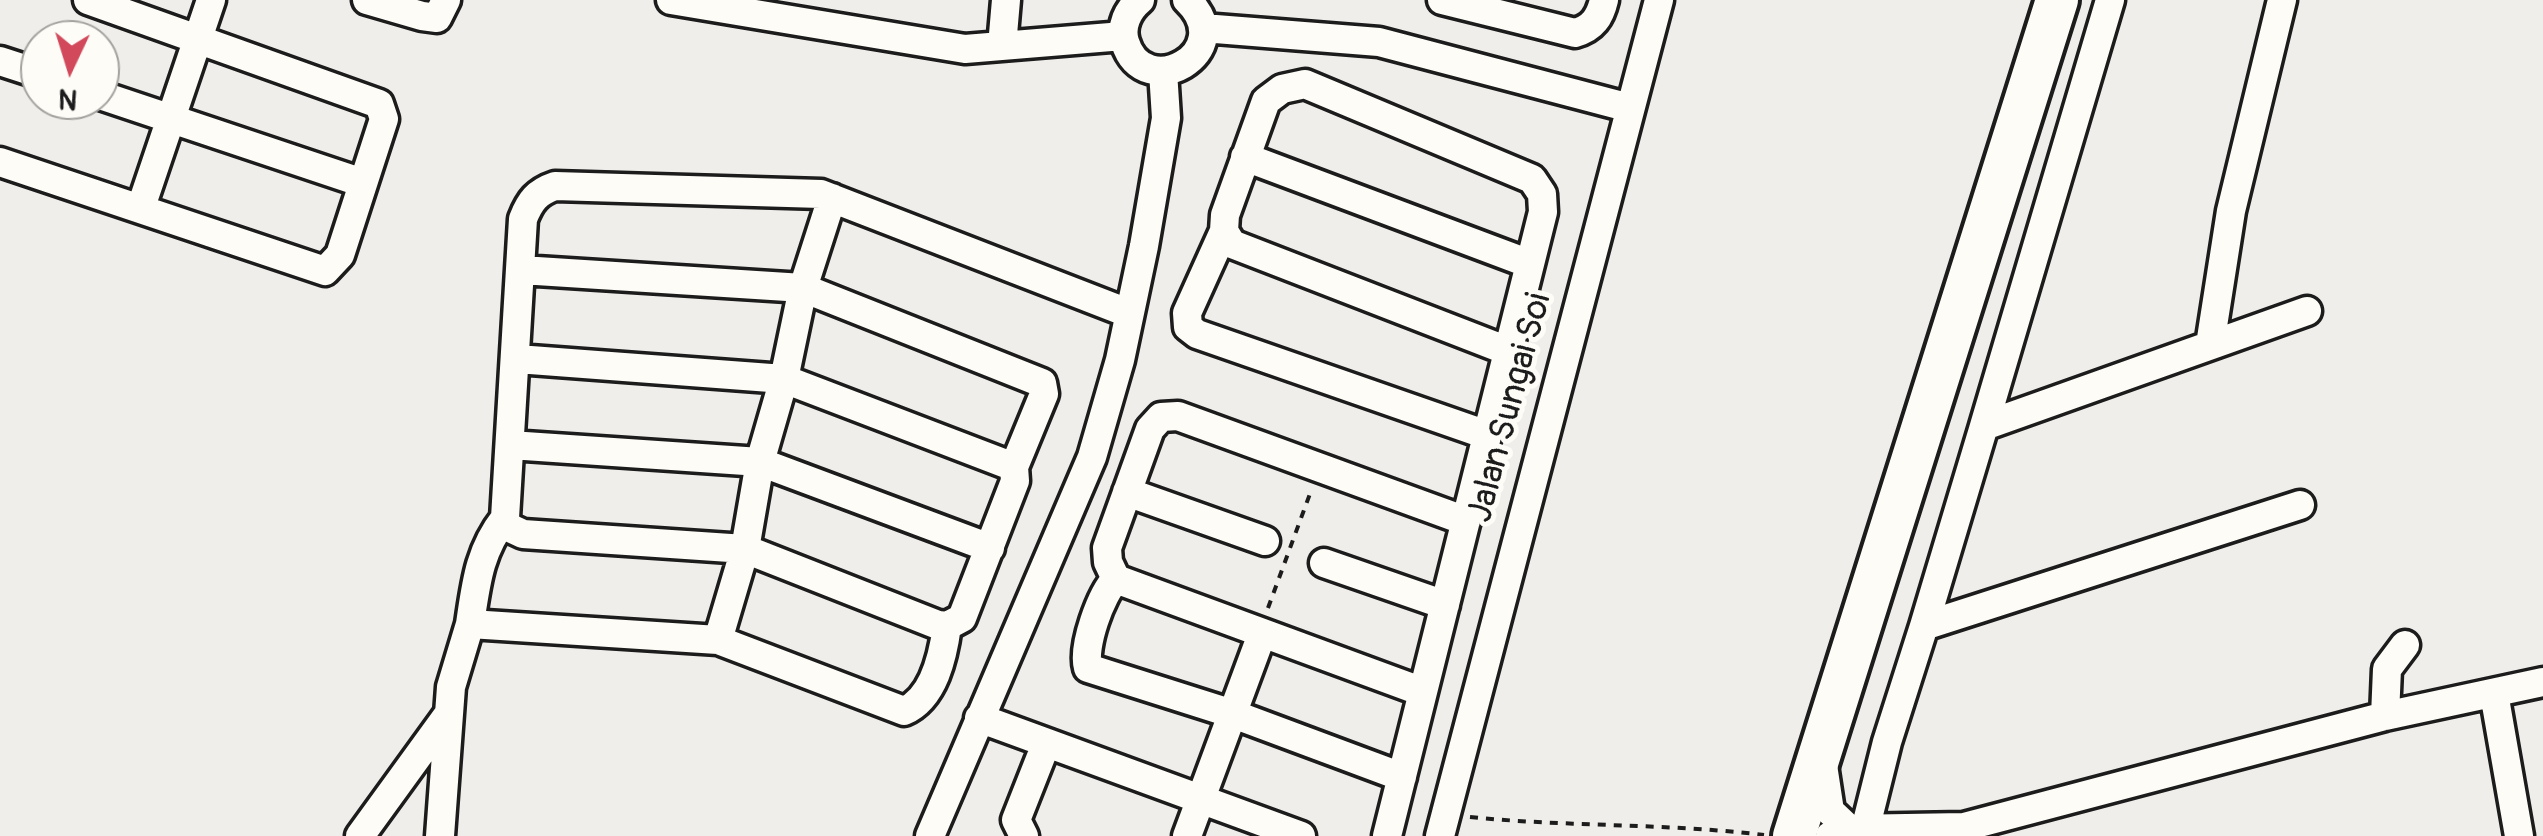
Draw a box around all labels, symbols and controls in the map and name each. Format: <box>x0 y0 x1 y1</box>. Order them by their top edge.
north arrow <box>20 20 120 120</box>
text: N <box>57 80 79 117</box>
street label: Jalan Sungai Soi <box>1460 289 1562 527</box>

